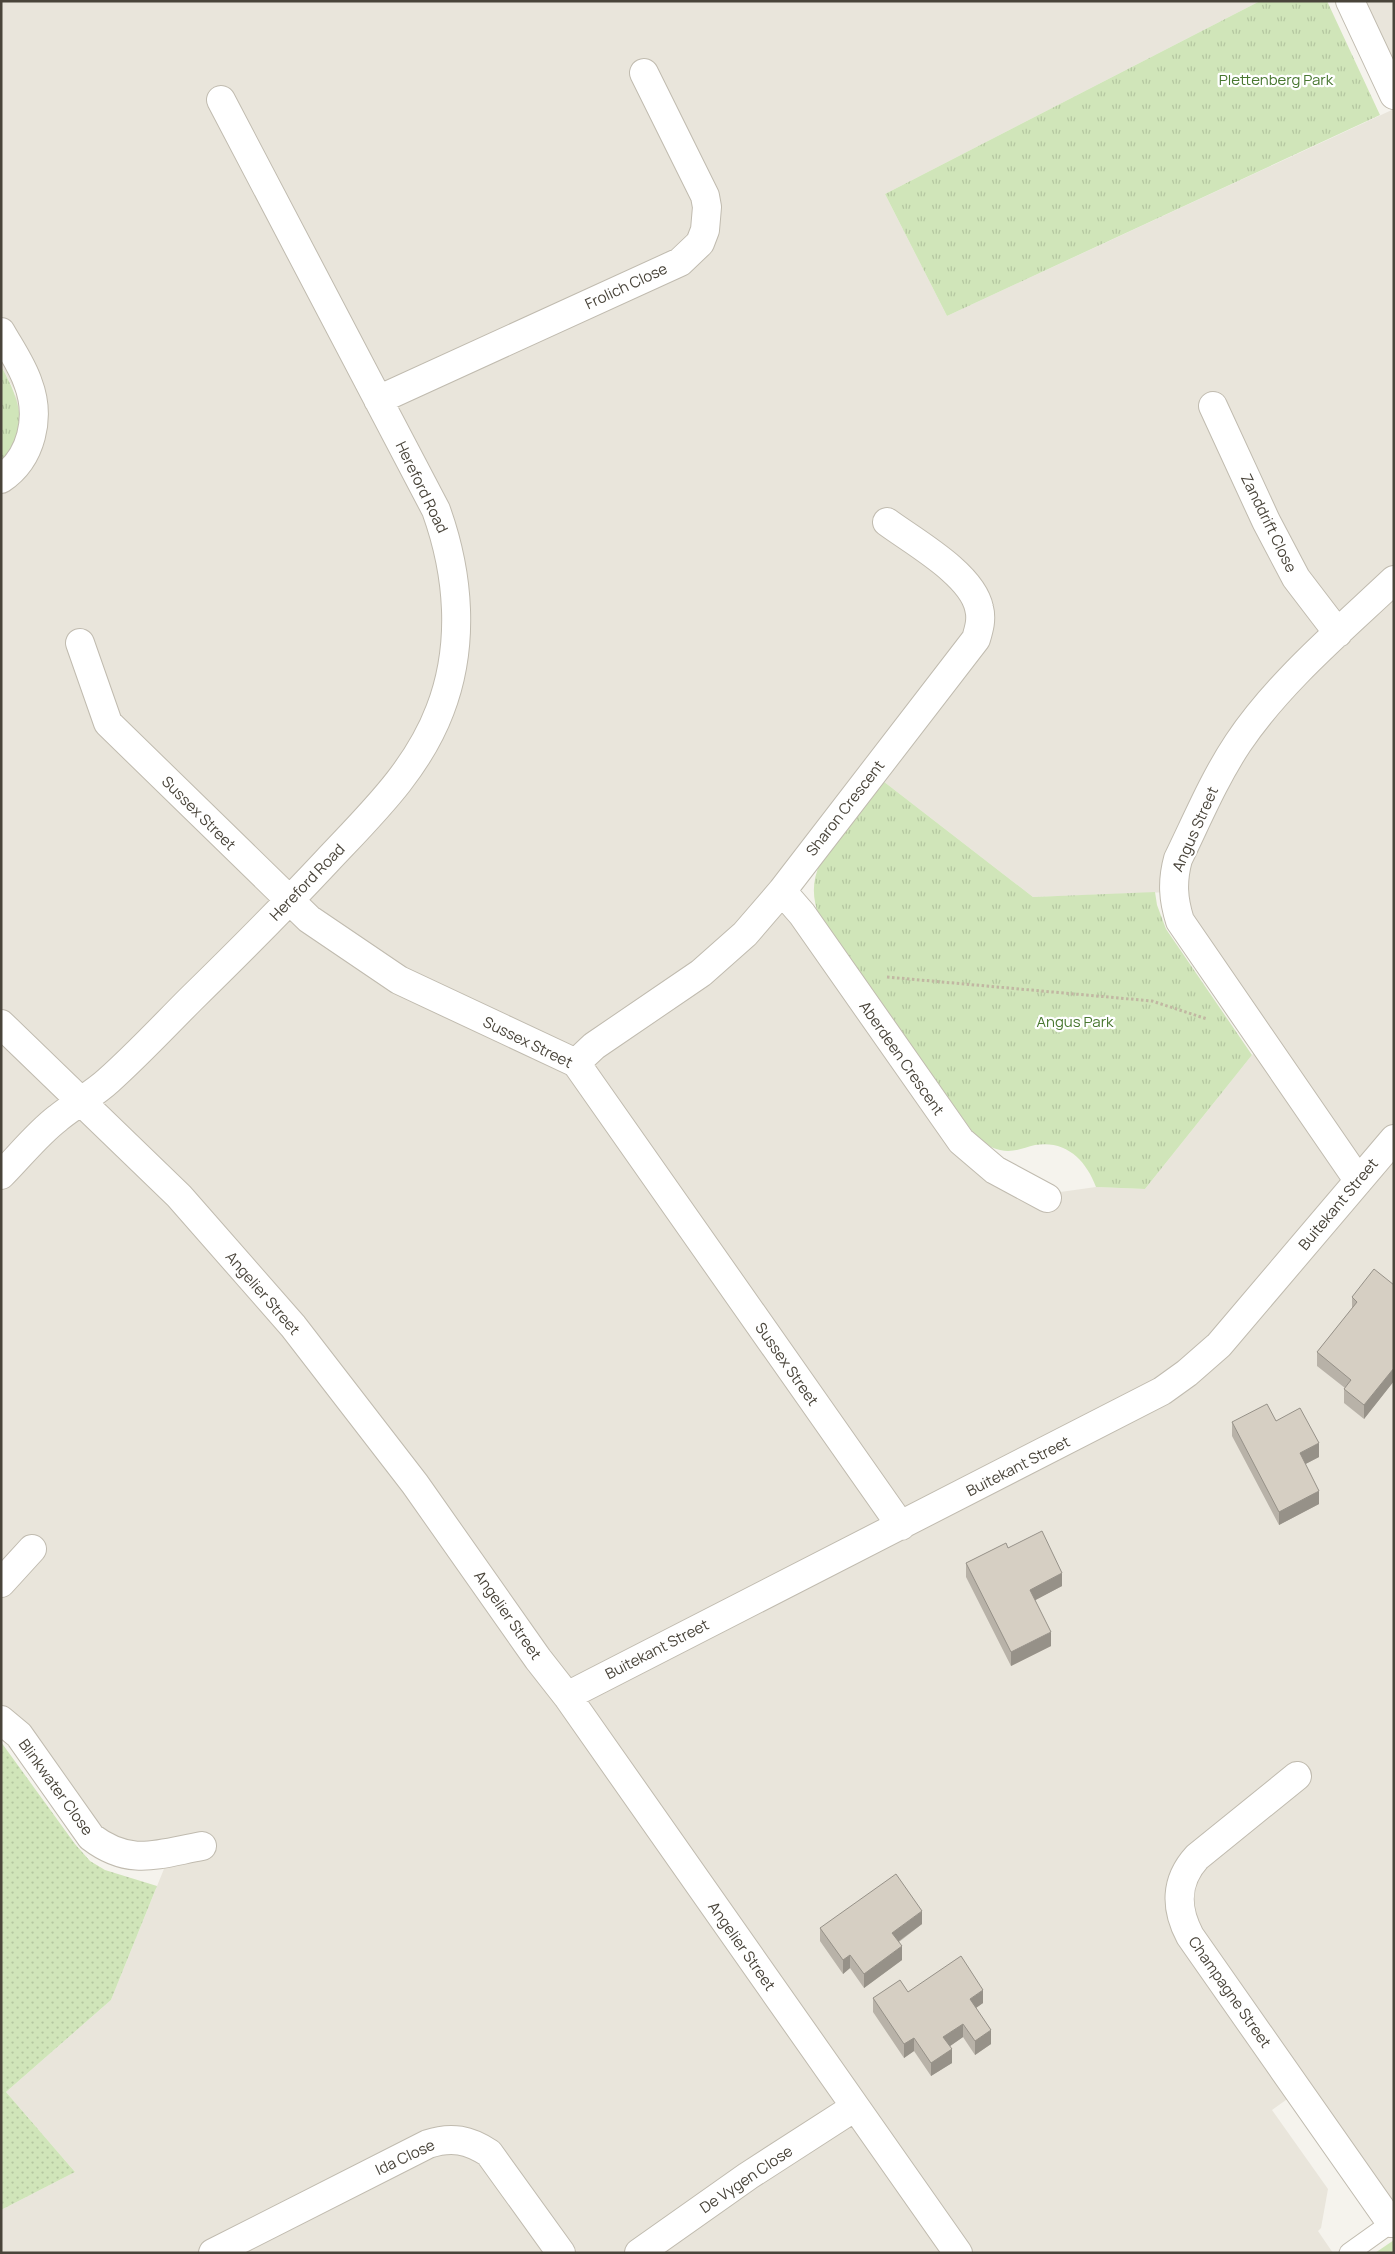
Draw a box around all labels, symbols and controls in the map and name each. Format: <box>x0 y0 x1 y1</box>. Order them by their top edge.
park label: Plettenberg Park <box>1219 69 1334 90</box>
street label: Frolich Close <box>581 258 671 314</box>
street label: Hereford Road <box>391 438 453 536</box>
street label: Zanddrift Close <box>1236 470 1302 576</box>
street label: Sharon Crescent <box>801 756 889 860</box>
street label: Sussex Street <box>157 771 241 855</box>
street label: Angus Street <box>1167 783 1223 875</box>
street label: Hereford Road <box>265 839 349 925</box>
street label: Aberdeen Crescent <box>855 997 949 1119</box>
street label: Sussex Street <box>480 1011 576 1073</box>
park label: Angus Park <box>1037 1011 1114 1032</box>
street label: Buitekant Street <box>1293 1154 1383 1254</box>
street label: Angelier Street <box>221 1247 305 1339</box>
street label: Sussex Street <box>750 1318 824 1410</box>
street label: Buitekant Street <box>963 1431 1073 1501</box>
street label: Angelier Street <box>469 1566 547 1664</box>
street label: Buitekant Street <box>602 1614 712 1684</box>
street label: Blinkwater Close <box>14 1735 98 1840</box>
street label: Angelier Street <box>703 1897 781 1995</box>
street label: Champagne Street <box>1184 1932 1276 2052</box>
street label: Ida Close <box>372 2134 438 2180</box>
street label: De Vygen Close <box>696 2140 797 2218</box>

